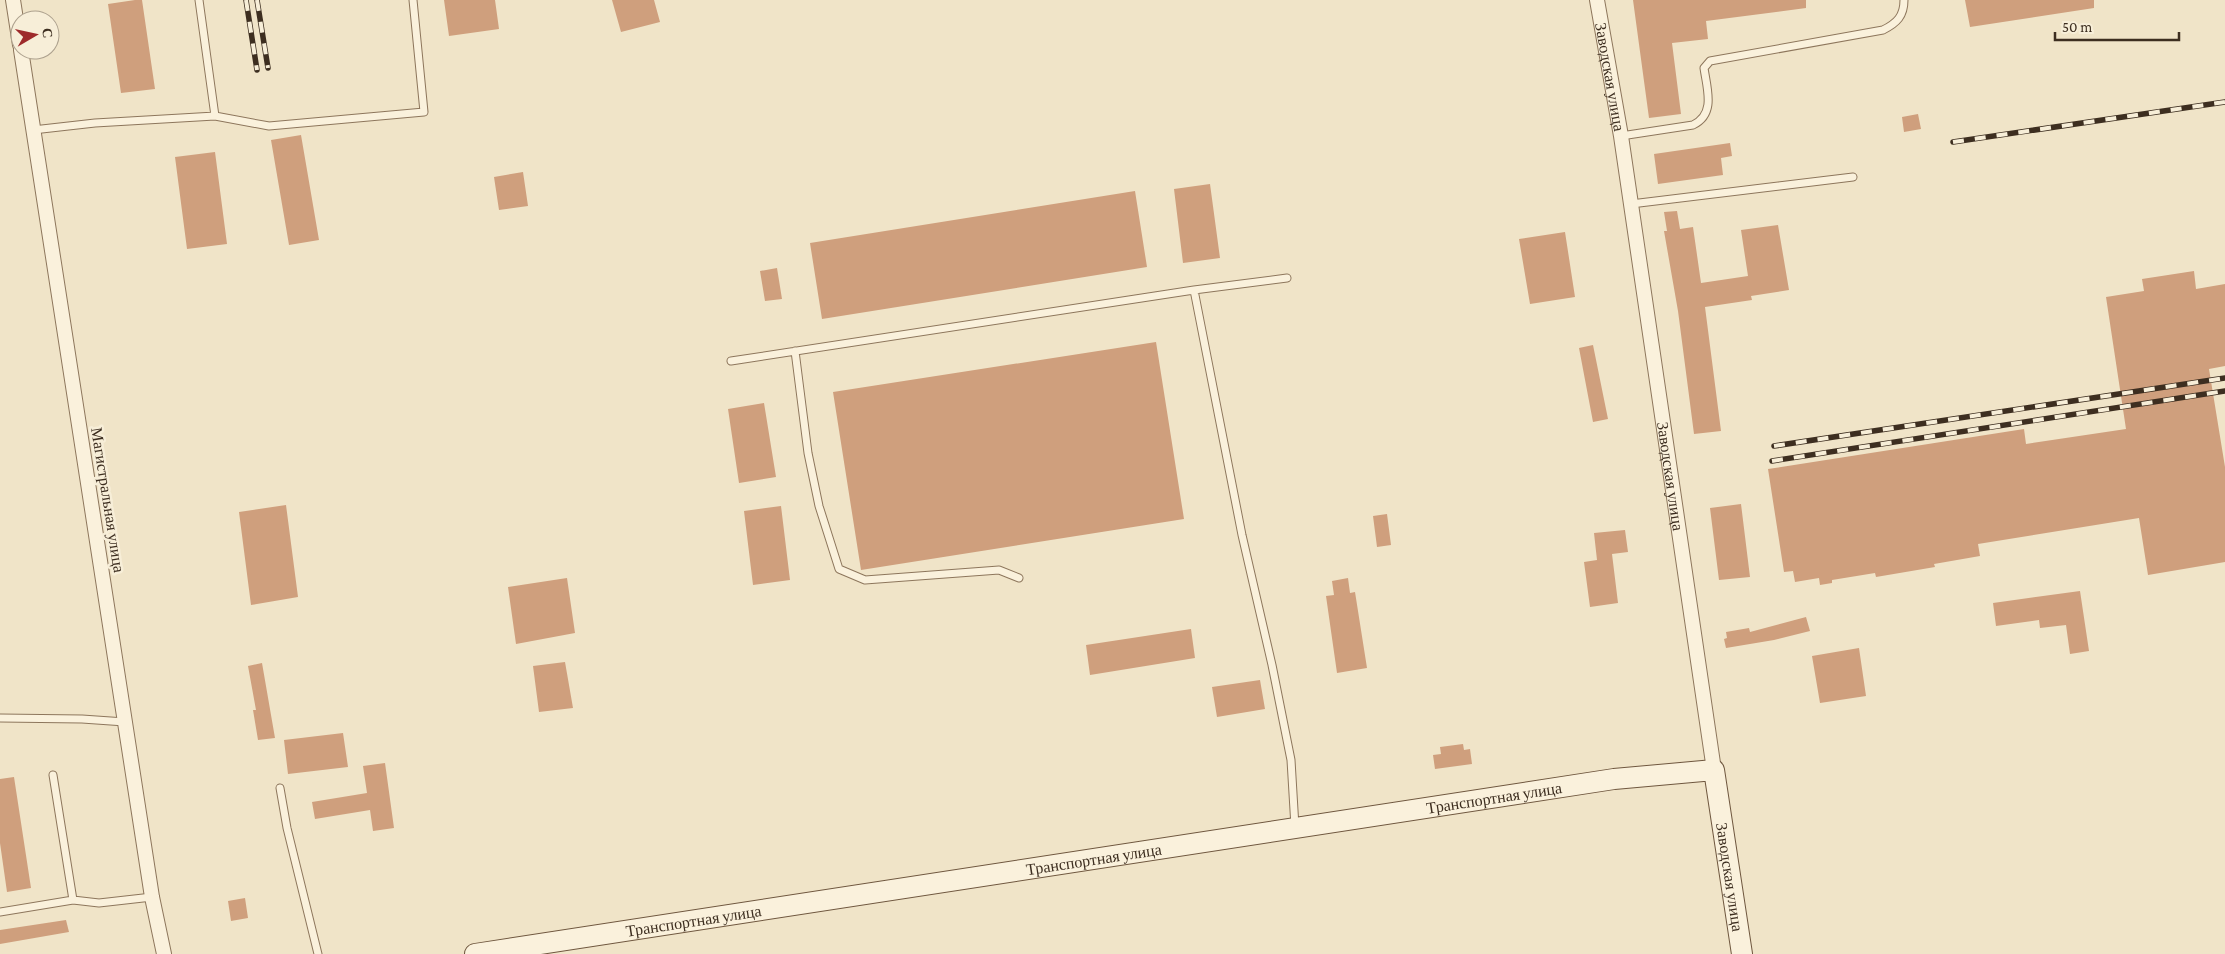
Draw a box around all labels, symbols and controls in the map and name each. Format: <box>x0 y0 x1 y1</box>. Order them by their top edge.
north arrow <box>10 10 60 60</box>
scale bar <box>2055 10 2179 42</box>
text: 50 m <box>2062 19 2092 35</box>
street label: Заводская улица <box>1593 21 1628 132</box>
text: С <box>39 27 57 39</box>
street label: Заводская улица <box>1655 421 1687 532</box>
street label: Магистральная улица <box>87 426 128 574</box>
street label: Транспортная улица <box>1425 779 1563 816</box>
street label: Заводская улица <box>1714 821 1747 933</box>
street label: Транспортная улица <box>1025 840 1163 878</box>
street label: Транспортная улица <box>625 902 762 939</box>

